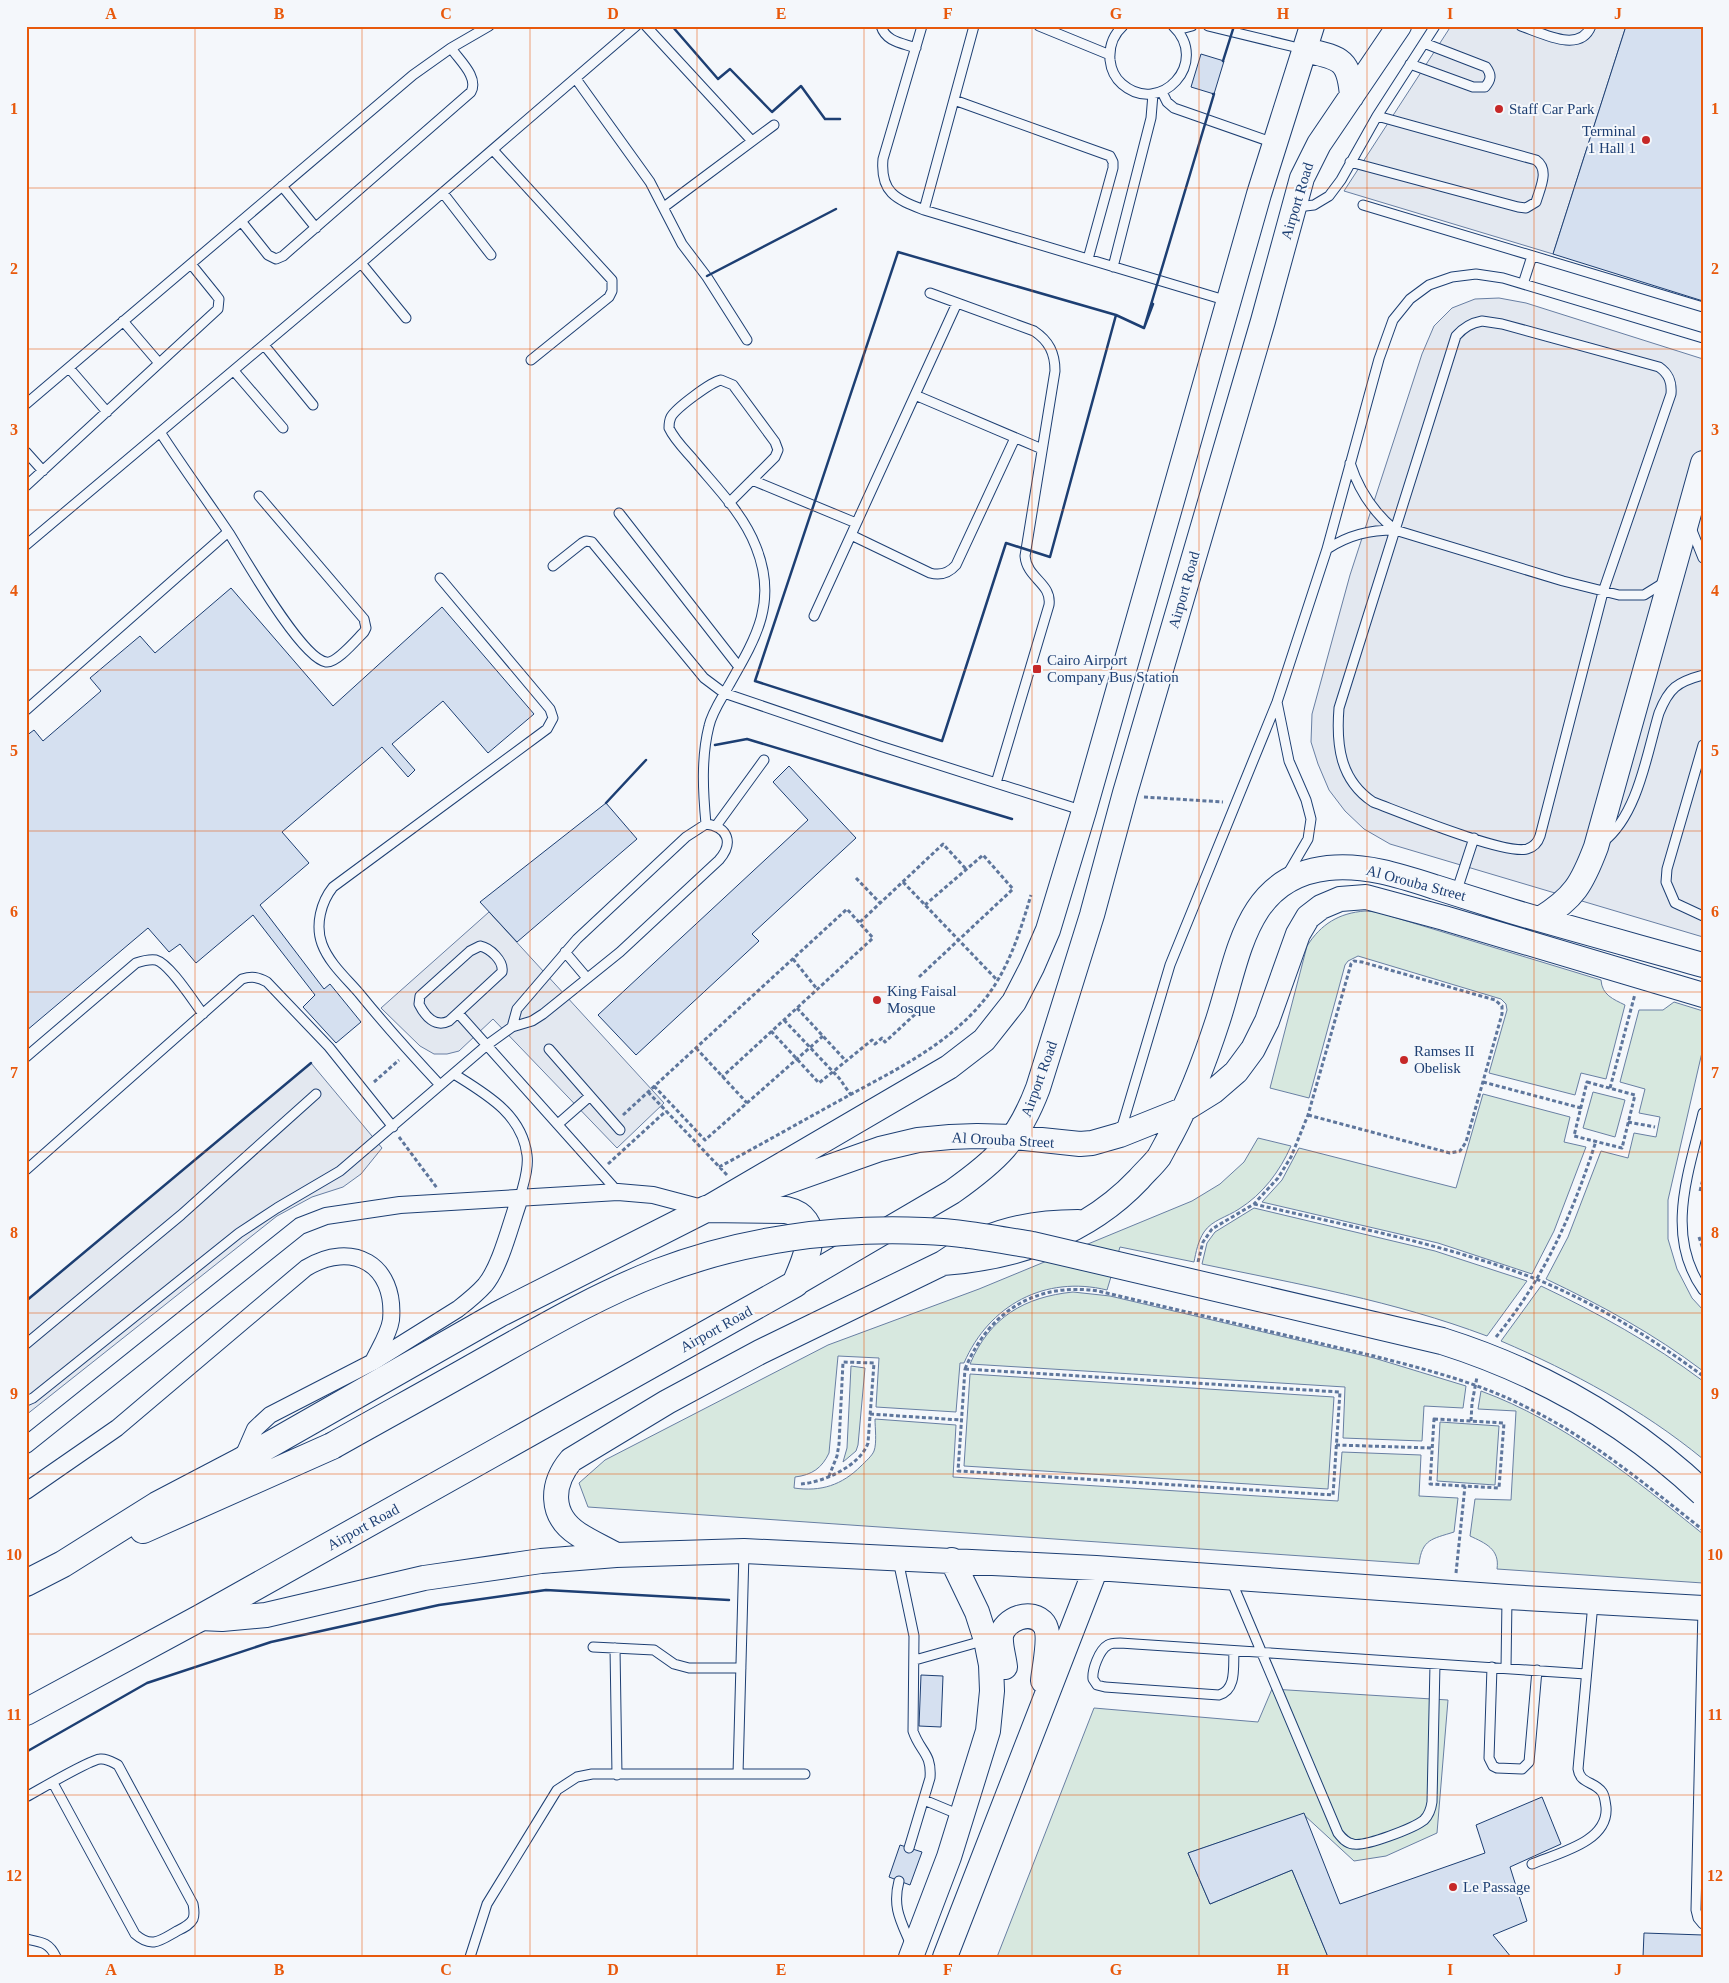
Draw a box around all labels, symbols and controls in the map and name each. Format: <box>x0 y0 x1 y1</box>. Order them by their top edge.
text: A <box>105 5 117 22</box>
text: B <box>274 5 285 22</box>
text: C <box>440 5 452 22</box>
text: D <box>607 5 619 22</box>
text: E <box>776 5 786 22</box>
text: F <box>943 5 953 22</box>
text: G <box>1110 5 1123 22</box>
text: H <box>1277 5 1290 22</box>
text: I <box>1447 5 1453 22</box>
text: J <box>1614 5 1622 22</box>
text: 1 <box>10 100 18 117</box>
text: 1 <box>1711 100 1719 117</box>
place label: Staff Car Park <box>1509 101 1595 117</box>
marker: Staff Car Park <box>1493 103 1505 115</box>
place label: Terminal 1 Hall 1 <box>1582 123 1636 156</box>
marker: Terminal 1 Hall 1 <box>1640 134 1652 146</box>
street label: Airport Road <box>1278 160 1316 241</box>
text: 2 <box>10 260 18 277</box>
text: 2 <box>1711 260 1719 277</box>
text: 3 <box>10 421 18 438</box>
text: 3 <box>1711 421 1719 438</box>
street label: Airport Road <box>1165 549 1203 630</box>
text: 4 <box>10 582 18 599</box>
text: 4 <box>1711 582 1719 599</box>
place label: Cairo Airport Company Bus Station <box>1047 652 1179 685</box>
marker: Cairo Airport Company Bus Station <box>1031 663 1043 675</box>
text: 5 <box>10 742 18 759</box>
text: 5 <box>1711 742 1719 759</box>
street label: Al Orouba Street <box>1364 862 1468 904</box>
text: 6 <box>10 903 18 920</box>
text: 6 <box>1711 903 1719 920</box>
place label: King Faisal Mosque <box>887 983 957 1016</box>
marker: King Faisal Mosque <box>871 994 883 1006</box>
street label: Airport Road <box>1018 1038 1060 1119</box>
place label: Ramses II Obelisk <box>1414 1043 1474 1076</box>
marker: Ramses II Obelisk <box>1398 1054 1410 1066</box>
text: 7 <box>10 1064 18 1081</box>
text: 7 <box>1711 1064 1719 1081</box>
street label: Al Orouba Street <box>951 1129 1055 1151</box>
text: 8 <box>10 1224 18 1241</box>
text: 8 <box>1711 1224 1719 1241</box>
street label: Airport Road <box>677 1302 755 1355</box>
text: 9 <box>10 1385 18 1402</box>
text: 9 <box>1711 1385 1719 1402</box>
street label: Airport Road <box>324 1500 402 1553</box>
text: 10 <box>6 1546 22 1563</box>
text: 10 <box>1707 1546 1723 1563</box>
text: 11 <box>6 1706 22 1723</box>
text: 11 <box>1707 1706 1723 1723</box>
text: 12 <box>6 1867 22 1884</box>
text: 12 <box>1707 1867 1723 1884</box>
place label: Le Passage <box>1463 1879 1530 1895</box>
marker: Le Passage <box>1447 1881 1459 1893</box>
text: A <box>105 1961 117 1978</box>
text: B <box>274 1961 285 1978</box>
text: C <box>440 1961 452 1978</box>
text: D <box>607 1961 619 1978</box>
text: E <box>776 1961 786 1978</box>
text: F <box>943 1961 953 1978</box>
text: G <box>1110 1961 1123 1978</box>
text: H <box>1277 1961 1290 1978</box>
text: I <box>1447 1961 1453 1978</box>
text: J <box>1614 1961 1622 1978</box>

